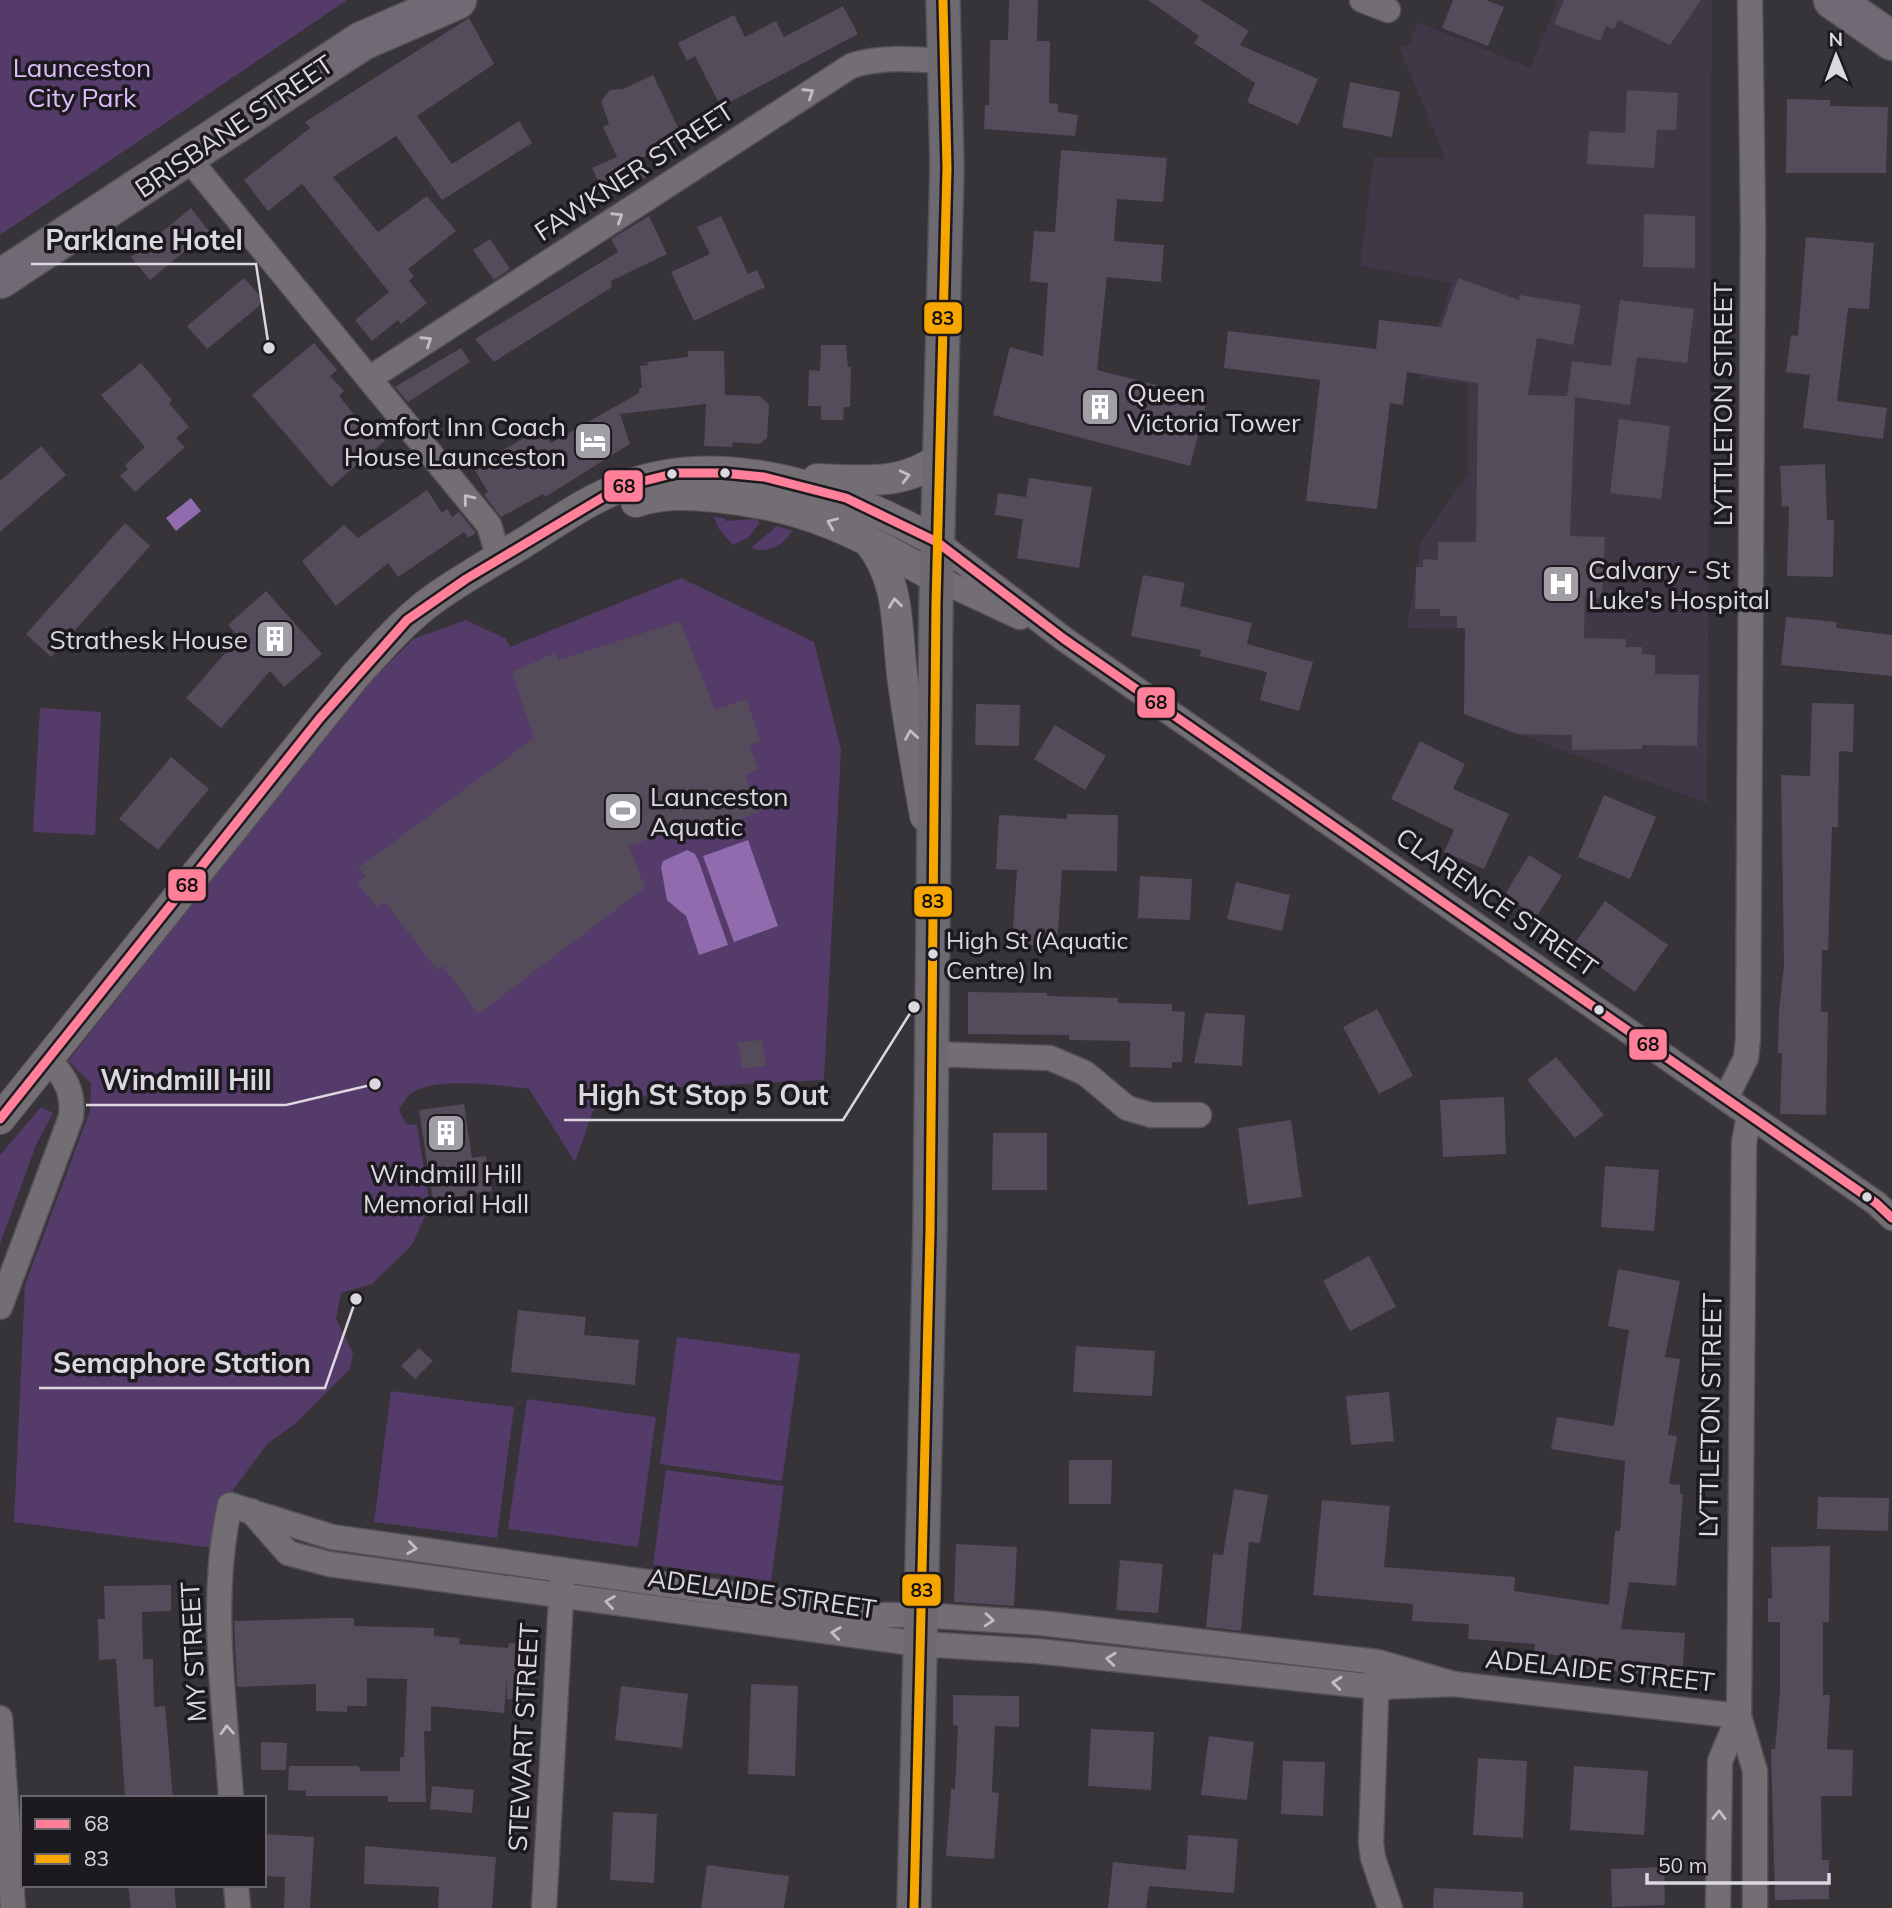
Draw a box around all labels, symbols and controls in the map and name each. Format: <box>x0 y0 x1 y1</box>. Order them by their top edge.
north arrow <box>1801 21 1871 91</box>
text: N <box>1828 27 1843 51</box>
street label: BRISBANE STREET <box>129 47 340 205</box>
park label: Launceston City Park <box>13 51 151 114</box>
one-way arrow <box>801 89 814 102</box>
street label: FAWKNER STREET <box>528 94 740 248</box>
one-way arrow <box>611 212 624 225</box>
callout: Parklane Hotel <box>31 215 256 264</box>
text: Parklane Hotel <box>45 222 243 257</box>
street label: LYTTLETON STREET <box>1706 281 1739 526</box>
line badge: 83 <box>923 301 963 335</box>
text: 83 <box>932 306 954 330</box>
one-way arrow <box>420 336 433 349</box>
place label: Queen Victoria Tower <box>1127 376 1301 439</box>
building icon: Queen Victoria Tower <box>1079 386 1121 428</box>
place label: Comfort Inn Coach House Launceston <box>343 410 566 473</box>
hotel icon: Comfort Inn Coach House Launceston <box>572 420 614 462</box>
unlabelled marker <box>718 466 732 480</box>
unlabelled marker <box>665 467 679 481</box>
line badge: 68 <box>603 469 644 503</box>
one-way arrow <box>899 470 911 484</box>
text: 68 <box>613 474 635 498</box>
one-way arrow <box>463 494 476 506</box>
one-way arrow <box>827 517 840 531</box>
place label: Calvary - St Luke's Hospital <box>1588 553 1770 616</box>
hospital icon: Calvary - St Luke's Hospital <box>1540 563 1582 605</box>
one-way arrow <box>888 597 903 608</box>
building icon: Strathesk House <box>254 618 296 660</box>
place label: Strathesk House <box>49 623 248 656</box>
line badge: 68 <box>1136 686 1176 719</box>
text: 68 <box>1145 690 1167 714</box>
one-way arrow <box>903 730 918 741</box>
place label: Launceston Aquatic <box>650 780 789 843</box>
sports icon: Launceston Aquatic <box>602 790 644 832</box>
street label: CLARENCE STREET <box>1390 820 1604 984</box>
line badge: 68 <box>167 868 207 902</box>
text: 68 <box>176 873 198 897</box>
line badge: 83 <box>913 885 953 918</box>
text: 83 <box>922 889 944 913</box>
place label: High St (Aquatic Centre) In <box>946 925 1128 985</box>
marker: High St (Aquatic Centre) In <box>926 947 940 961</box>
unlabelled marker <box>1592 1003 1606 1017</box>
line badge: 68 <box>1628 1028 1668 1061</box>
text: 68 <box>1637 1032 1659 1056</box>
callout: Windmill Hill <box>86 1056 286 1105</box>
text: Windmill Hill <box>100 1062 272 1097</box>
callout: High St Stop 5 Out <box>564 1071 843 1120</box>
text: High St Stop 5 Out <box>578 1077 829 1112</box>
building icon: Windmill Hill Memorial Hall <box>425 1112 467 1154</box>
place label: Windmill Hill Memorial Hall <box>363 1157 529 1220</box>
unlabelled marker <box>1860 1190 1874 1204</box>
street label: LYTTLETON STREET <box>1691 1292 1729 1538</box>
callout: Semaphore Station <box>39 1339 325 1388</box>
text: Semaphore Station <box>53 1345 311 1380</box>
one-way arrow <box>406 1540 418 1555</box>
street label: ADELAIDE STREET <box>646 1561 879 1625</box>
line badge: 83 <box>901 1573 942 1607</box>
text: 83 <box>911 1578 933 1602</box>
street label: MY STREET <box>173 1581 213 1723</box>
one-way arrow <box>604 1594 616 1609</box>
one-way arrow <box>984 1612 995 1627</box>
street label: STEWART STREET <box>501 1622 545 1852</box>
one-way arrow <box>830 1626 842 1641</box>
street label: ADELAIDE STREET <box>1484 1642 1717 1698</box>
one-way arrow <box>1105 1651 1117 1666</box>
one-way arrow <box>1331 1675 1343 1690</box>
one-way arrow <box>220 1724 235 1735</box>
legend <box>21 1796 266 1887</box>
text: 68 <box>84 1810 109 1836</box>
one-way arrow <box>1711 1810 1727 1820</box>
scale bar <box>1647 1842 1829 1886</box>
text: 83 <box>84 1845 109 1871</box>
text: 50 m <box>1658 1852 1707 1878</box>

